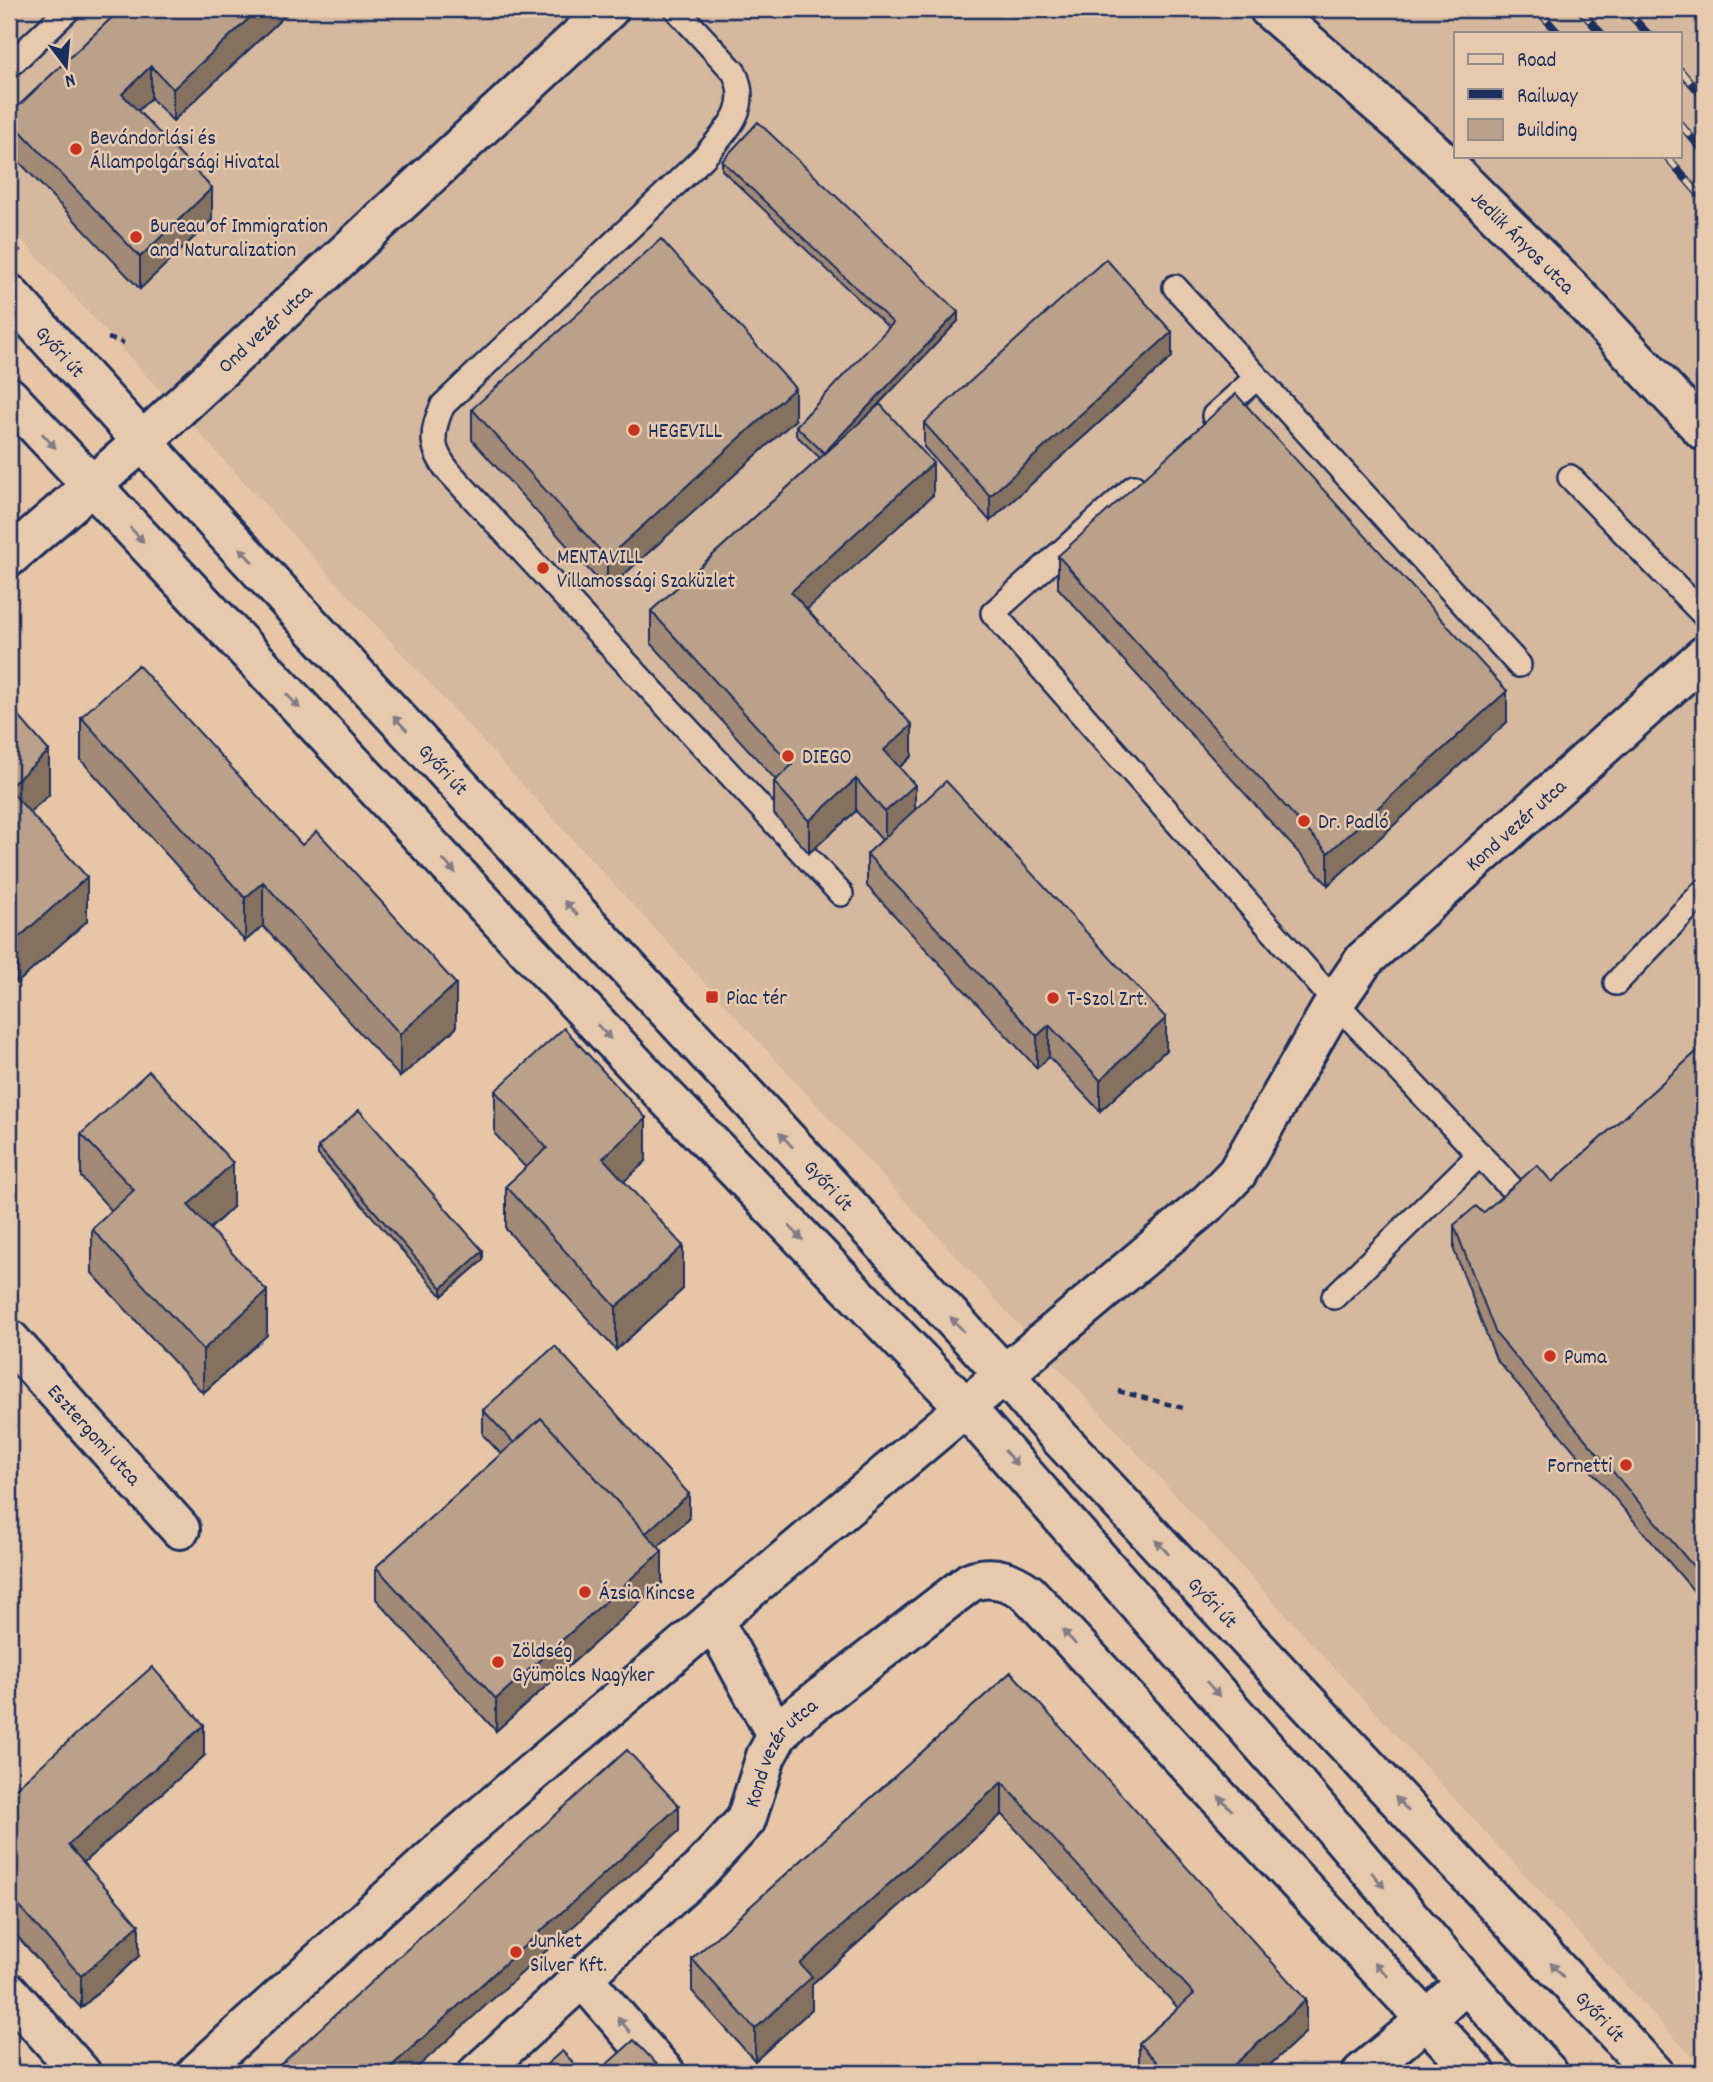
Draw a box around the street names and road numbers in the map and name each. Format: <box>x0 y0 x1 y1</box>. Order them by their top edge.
street label: Jedlik Ányos utca <box>1462 185 1581 303</box>
street label: Ond vezér utca <box>213 278 321 382</box>
street label: Győri út <box>27 320 90 386</box>
street label: Győri út <box>410 738 474 804</box>
street label: Kond vezér utca <box>1460 773 1575 880</box>
street label: Győri út <box>795 1154 859 1220</box>
street label: Esztergomi utca <box>38 1379 147 1495</box>
street label: Győri út <box>1179 1571 1243 1637</box>
street label: Kond vezér utca <box>739 1692 826 1812</box>
street label: Győri út <box>1566 1985 1631 2051</box>

